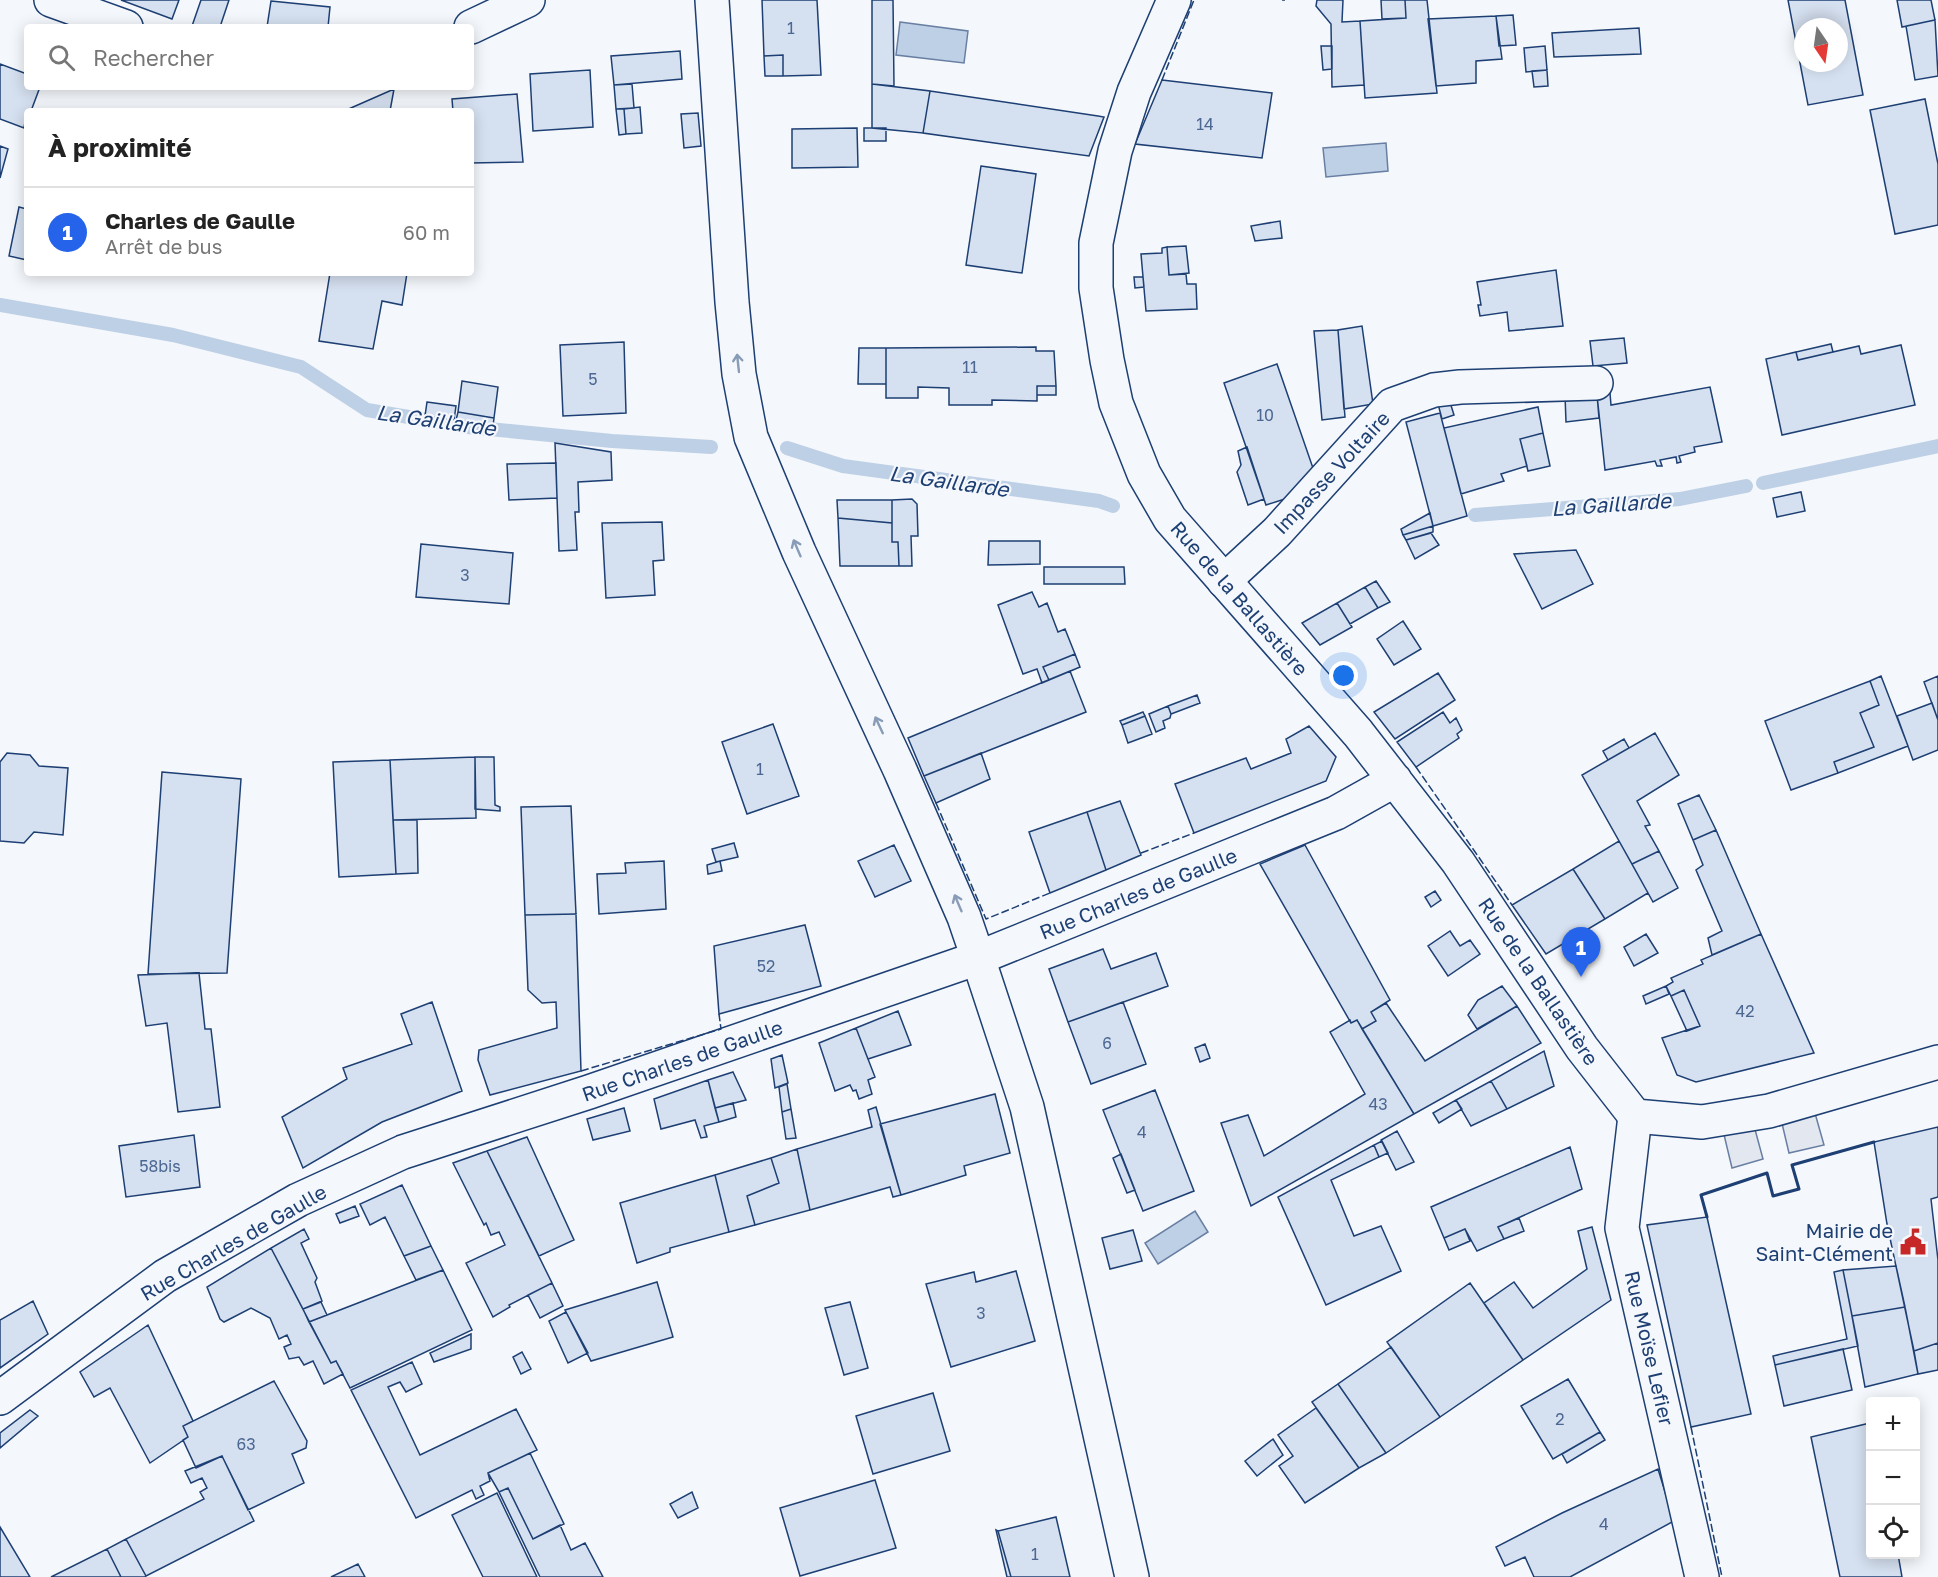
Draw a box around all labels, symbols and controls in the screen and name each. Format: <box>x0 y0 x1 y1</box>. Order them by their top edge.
house number: 1 <box>787 18 795 38</box>
north arrow <box>1794 18 1848 72</box>
search box <box>24 24 474 90</box>
icon: search <box>45 41 78 74</box>
text: Rechercher <box>93 44 214 71</box>
house number: 14 <box>1196 114 1214 134</box>
text: À proximité <box>48 132 192 163</box>
text: Charles de Gaulle <box>105 207 295 234</box>
text: 1 <box>62 220 73 244</box>
text: 60 m <box>403 220 450 244</box>
text: Arrêt de bus <box>105 234 222 258</box>
one-way arrow <box>732 354 743 373</box>
house number: 11 <box>962 357 978 377</box>
house number: 5 <box>588 369 598 389</box>
water label: La Gaillarde <box>375 399 499 441</box>
house number: 10 <box>1256 405 1274 425</box>
street label: Impasse Voltaire <box>1268 406 1394 538</box>
water label: La Gaillarde <box>888 460 1012 502</box>
water label: La Gaillarde <box>1550 487 1674 521</box>
street label: Rue de la Ballastière <box>1166 516 1314 680</box>
one-way arrow <box>791 539 802 557</box>
house number: 3 <box>460 565 470 585</box>
your location <box>1329 661 1358 690</box>
one-way arrow <box>873 716 884 734</box>
house number: 1 <box>756 759 764 779</box>
street label: Rue Charles de Gaulle <box>1036 842 1240 944</box>
street label: Rue de la Ballastière <box>1474 893 1604 1069</box>
one-way arrow <box>952 894 963 913</box>
pin: 1 <box>1562 928 1600 977</box>
house number: 52 <box>757 956 775 976</box>
house number: 42 <box>1735 1001 1755 1021</box>
street label: Rue Charles de Gaulle <box>578 1014 786 1106</box>
house number: 6 <box>1102 1033 1112 1053</box>
house number: 43 <box>1368 1094 1388 1114</box>
house number: 4 <box>1137 1122 1147 1142</box>
house number: 58bis <box>139 1156 181 1176</box>
street label: Rue Charles de Gaulle <box>136 1179 330 1305</box>
place label: Mairie de Saint-Clément <box>1755 1218 1893 1265</box>
public building icon: Mairie de Saint-Clément <box>1898 1227 1928 1257</box>
street label: Rue Moïse Lefier <box>1620 1268 1680 1428</box>
house number: 3 <box>976 1303 986 1323</box>
map controls <box>1866 1397 1920 1559</box>
button: + <box>1866 1397 1920 1451</box>
house number: 2 <box>1555 1409 1565 1429</box>
house number: 63 <box>236 1434 256 1454</box>
button: − <box>1866 1451 1920 1505</box>
button: locate <box>1866 1505 1920 1559</box>
house number: 4 <box>1599 1514 1609 1534</box>
house number: 1 <box>1031 1544 1039 1564</box>

